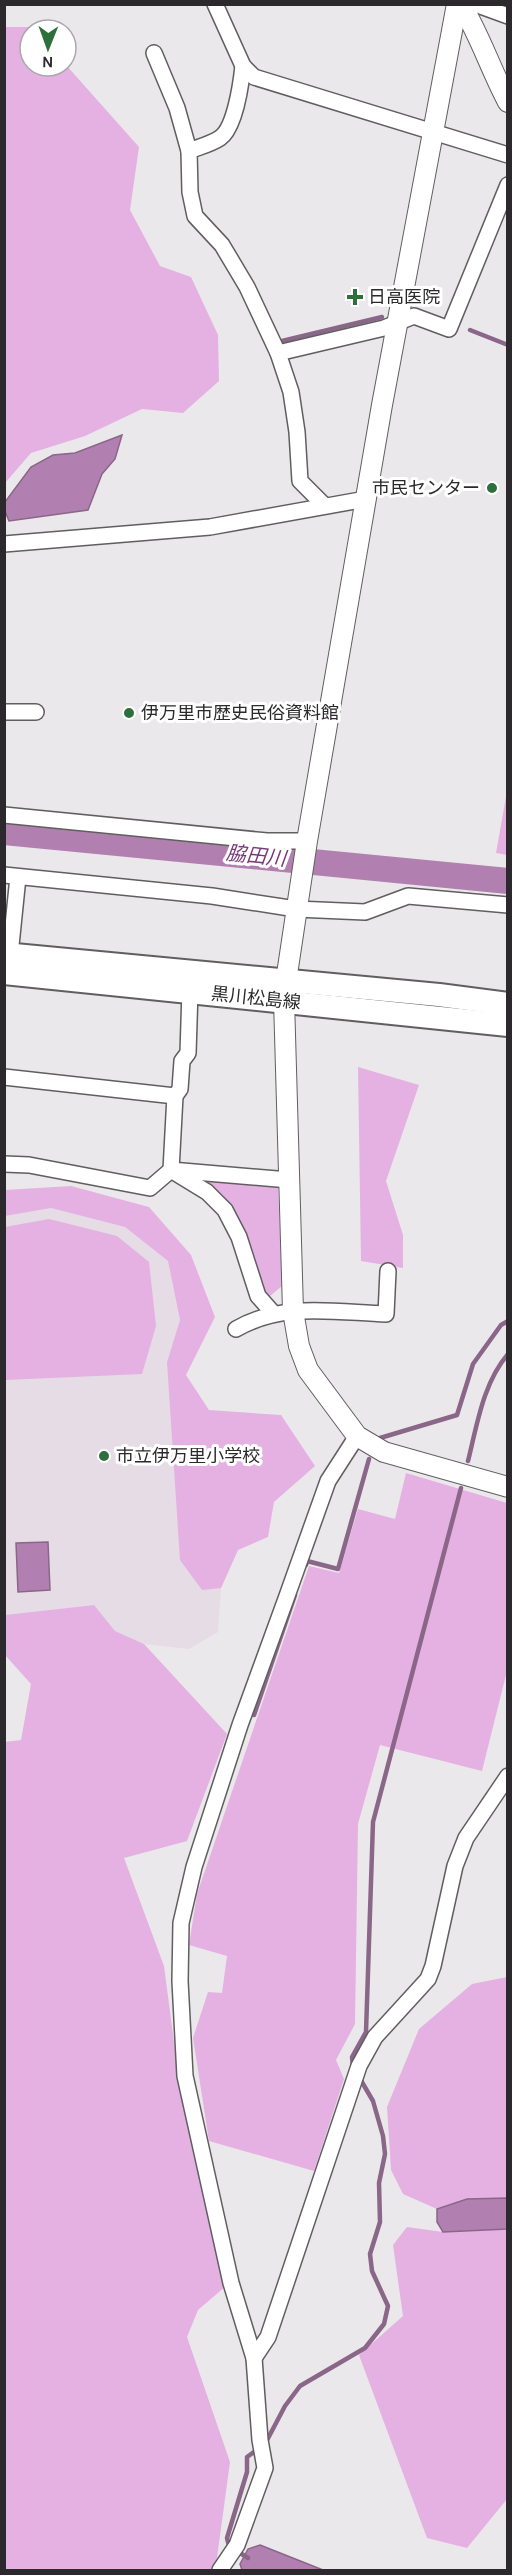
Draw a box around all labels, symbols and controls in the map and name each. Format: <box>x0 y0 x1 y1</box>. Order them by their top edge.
north arrow <box>18 18 78 78</box>
text: N <box>42 53 54 72</box>
place label: 日高医院 <box>368 286 440 308</box>
marker: 日高医院 <box>346 288 364 306</box>
place label: 市民センター <box>372 477 480 499</box>
marker: 市民センター <box>485 481 499 495</box>
place label: 伊万里市歴史民俗資料館 <box>141 702 339 724</box>
marker: 伊万里市歴史民俗資料館 <box>122 706 136 720</box>
water label: 脇田川 <box>225 841 289 871</box>
street label: 黒川松島線 <box>210 982 302 1014</box>
place label: 市立伊万里小学校 <box>116 1445 260 1467</box>
marker: 市立伊万里小学校 <box>97 1449 111 1463</box>

